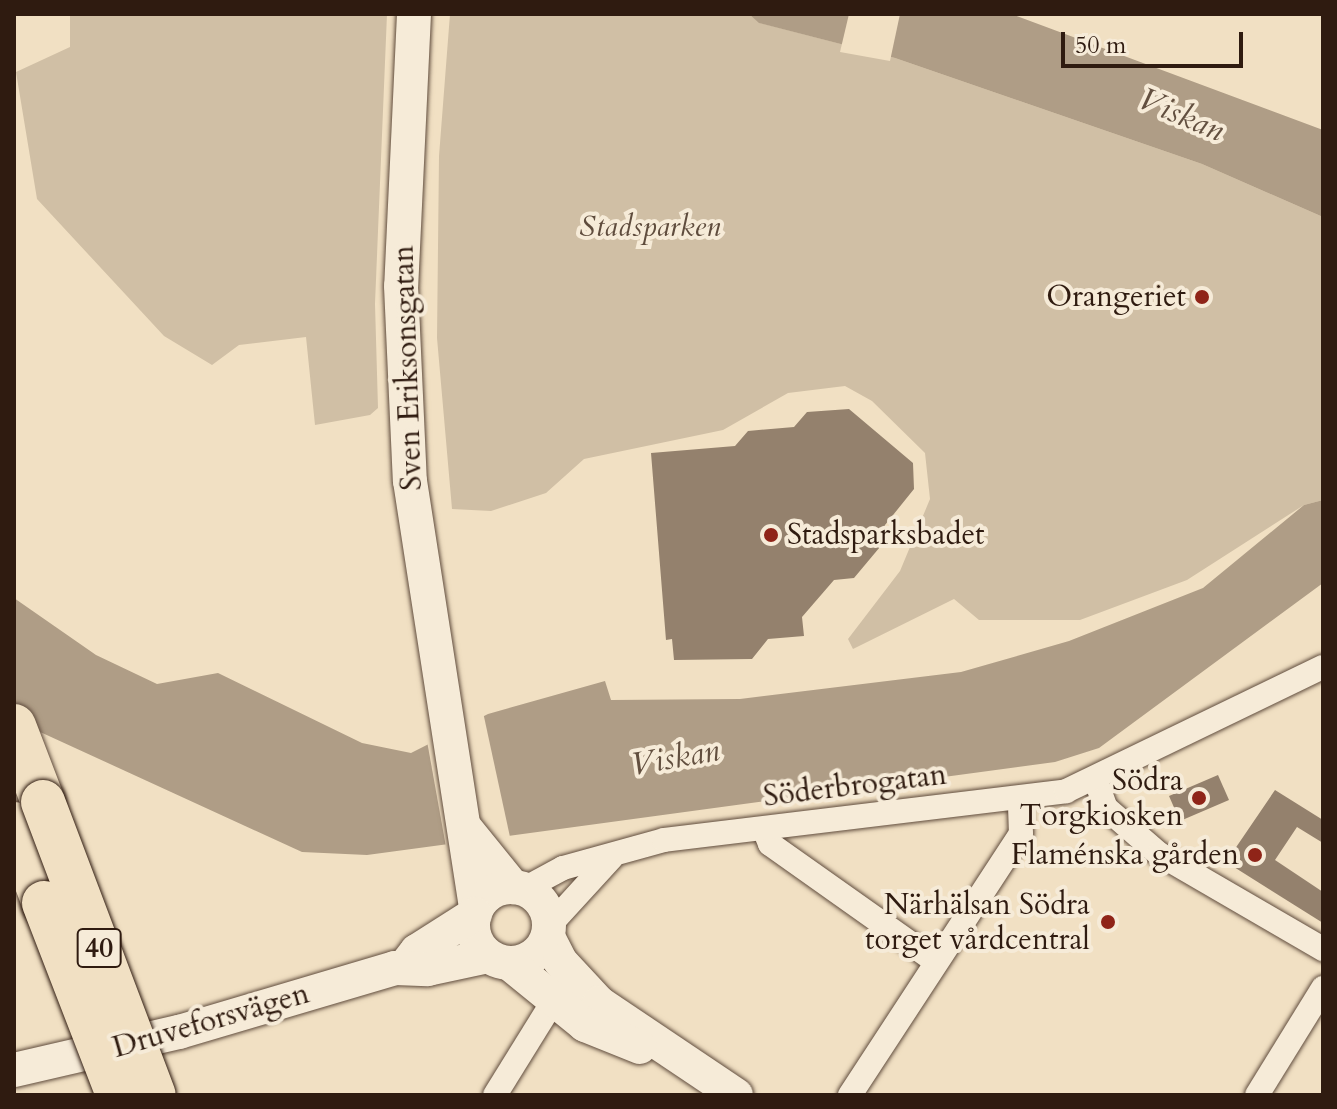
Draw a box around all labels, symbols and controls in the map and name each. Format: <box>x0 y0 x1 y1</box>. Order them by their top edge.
scale bar <box>1065 16 1247 66</box>
text: 50 m <box>1075 29 1126 62</box>
water label: Viskan <box>1132 80 1230 150</box>
park label: Stadsparken <box>579 209 721 245</box>
street label: Sven Eriksonsgatan <box>386 245 430 491</box>
place label: Orangeriet <box>1046 279 1186 315</box>
marker: Orangeriet <box>1193 288 1211 306</box>
place label: Stadsparksbadet <box>787 517 985 553</box>
marker: Stadsparksbadet <box>762 526 780 544</box>
water label: Viskan <box>628 731 722 785</box>
street label: Söderbrogatan <box>761 757 949 815</box>
place label: Södra Torgkiosken <box>1020 763 1183 834</box>
marker: Södra Torgkiosken <box>1190 789 1208 807</box>
place label: Flaménska gården <box>1011 837 1239 873</box>
marker: Flaménska gården <box>1246 846 1264 864</box>
place label: Närhälsan Södra torget vårdcentral <box>865 887 1090 958</box>
marker: Närhälsan Södra torget vårdcentral <box>1097 911 1119 933</box>
road number: 40 <box>75 924 123 972</box>
street label: Druveforsvägen <box>109 976 313 1066</box>

